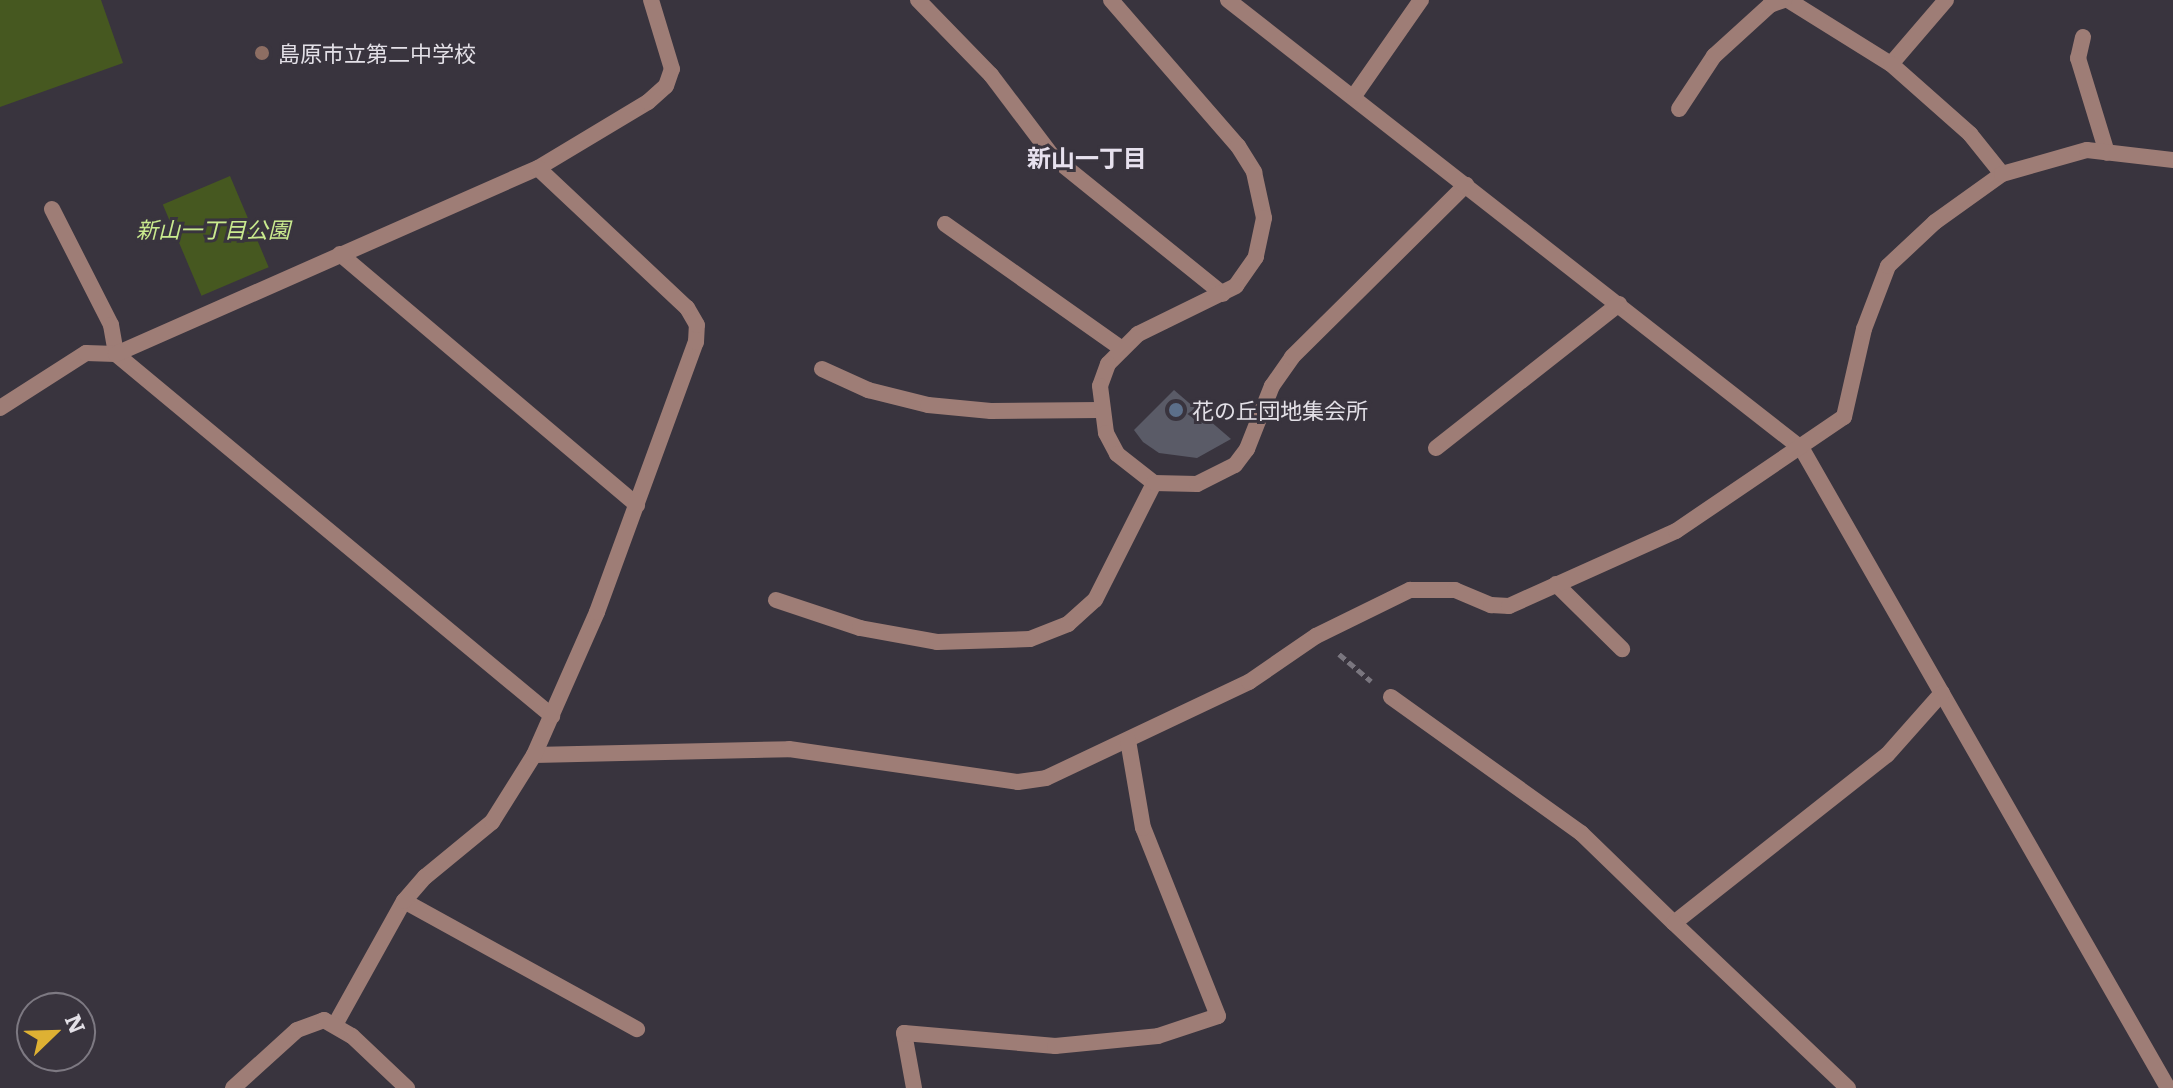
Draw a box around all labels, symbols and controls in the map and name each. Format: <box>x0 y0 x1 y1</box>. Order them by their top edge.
place label: 島原市立第二中学校 <box>278 40 476 66</box>
marker: 島原市立第二中学校 <box>253 44 271 62</box>
district label: 新山一丁目 <box>1027 143 1147 171</box>
park label: 新山一丁目公園 <box>136 216 290 242</box>
place label: 花の丘団地集会所 <box>1192 397 1368 423</box>
marker: 花の丘団地集会所 <box>1167 401 1185 419</box>
north arrow <box>16 992 96 1072</box>
text: N <box>58 1008 96 1038</box>

